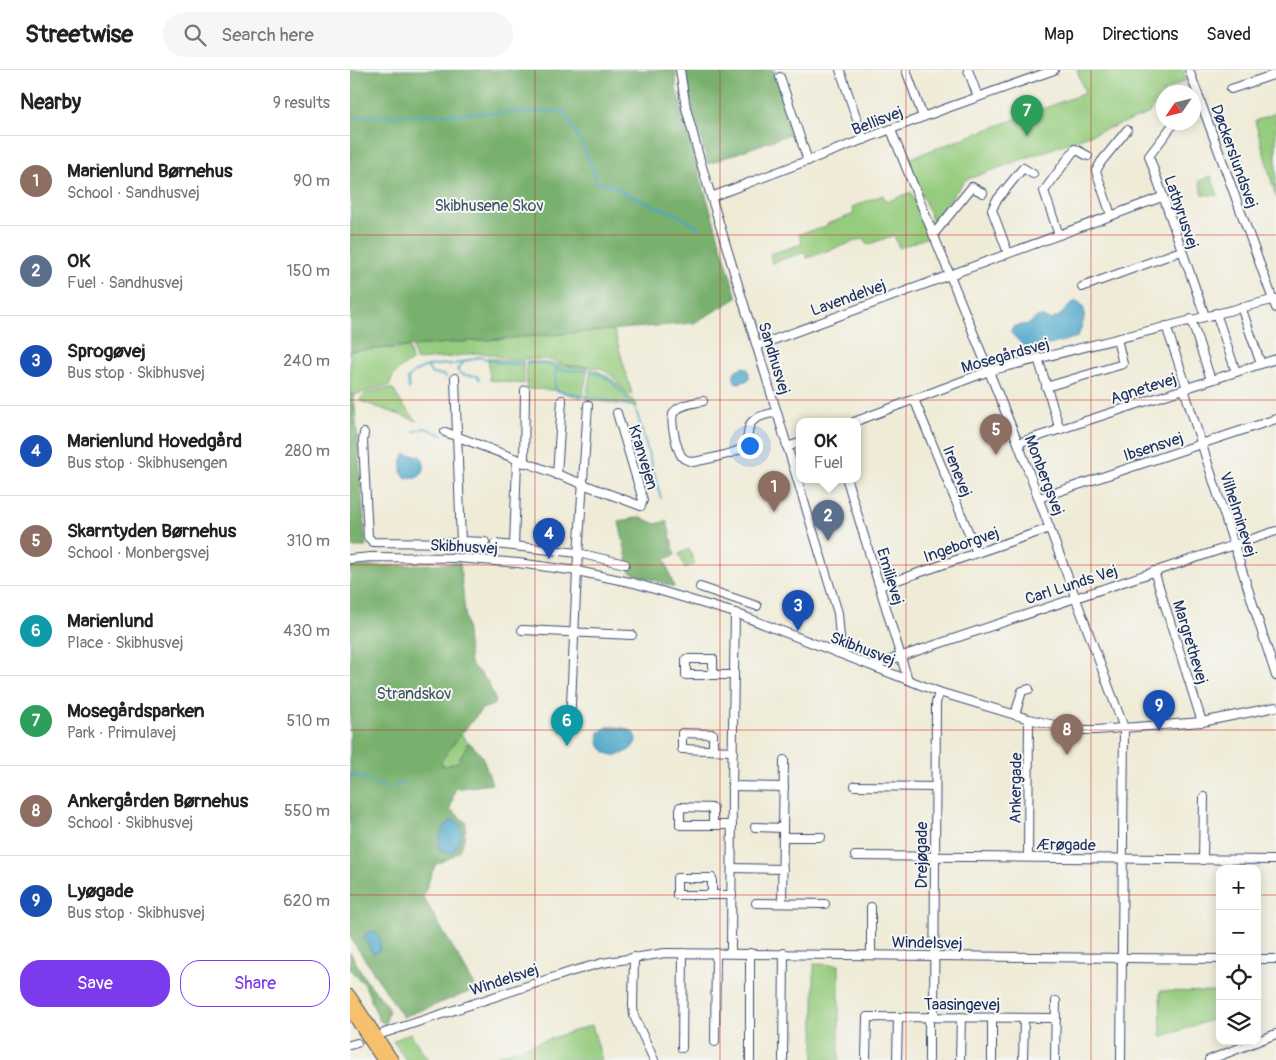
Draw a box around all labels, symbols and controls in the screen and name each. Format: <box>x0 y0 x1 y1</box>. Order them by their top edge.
search box <box>163 12 513 57</box>
text: Streetwise <box>25 20 133 49</box>
icon: search <box>181 21 209 49</box>
text: Search here <box>221 23 314 47</box>
text: Map <box>1044 23 1074 46</box>
text: Directions <box>1102 23 1178 46</box>
text: Saved <box>1206 23 1251 46</box>
north arrow <box>1156 85 1201 130</box>
text: Nearby <box>20 89 81 116</box>
text: 9 results <box>273 93 330 113</box>
pin: 7 <box>1011 95 1043 136</box>
street label: Bellisvej <box>849 102 906 140</box>
street label: Døckerslundsvej <box>1206 102 1262 211</box>
text: Marienlund Børnehus <box>67 159 233 183</box>
text: 1 <box>33 171 39 191</box>
text: 90 m <box>293 171 330 191</box>
street label: Lathyrusvej <box>1159 173 1203 252</box>
text: School · Sandhusvej <box>67 183 200 203</box>
park label: Skibhusene Skov <box>434 196 544 216</box>
text: OK <box>67 249 91 273</box>
text: 2 <box>32 261 40 281</box>
text: 150 m <box>286 261 330 281</box>
text: Fuel · Sandhusvej <box>67 273 183 293</box>
street label: Lavendelvej <box>808 275 889 321</box>
street label: Sandhusvej <box>754 320 795 397</box>
street label: Mosegårdsvej <box>959 334 1052 378</box>
text: Sprogøvej <box>67 339 146 363</box>
text: 3 <box>32 351 40 371</box>
text: 240 m <box>283 351 330 371</box>
text: Bus stop · Skibhusvej <box>67 363 205 383</box>
street label: Agnetevej <box>1108 369 1179 409</box>
pin: 5 <box>980 414 1012 455</box>
popup <box>796 418 861 483</box>
street label: Kranvejen <box>624 422 662 492</box>
street label: Ibsensvej <box>1121 428 1186 466</box>
text: Marienlund Hovedgård <box>67 429 242 453</box>
text: OK <box>814 429 837 453</box>
street label: Monbergsvej <box>1020 432 1069 518</box>
your location <box>737 433 763 459</box>
text: 4 <box>31 441 41 461</box>
text: 280 m <box>284 441 330 461</box>
street label: Irenevej <box>938 443 976 500</box>
text: Bus stop · Skibhusengen <box>67 453 227 473</box>
text: Fuel <box>814 453 843 473</box>
street label: Vilhelminevej <box>1215 469 1261 559</box>
pin: 1 <box>758 471 790 512</box>
pin: 2 <box>812 500 844 541</box>
pin: 4 <box>533 518 565 559</box>
text: Skarntyden Børnehus <box>67 519 236 543</box>
street label: Ingeborgvej <box>921 523 1002 567</box>
text: 5 <box>32 531 40 551</box>
text: 310 m <box>286 531 330 551</box>
street label: Skibhusvej <box>429 535 499 559</box>
text: School · Monbergsvej <box>67 543 210 563</box>
street label: Emilievej <box>872 545 908 607</box>
street label: Carl Lunds Vej <box>1023 561 1120 609</box>
pin: 3 <box>782 590 814 631</box>
street label: Margrethevej <box>1168 598 1212 687</box>
text: Marienlund <box>67 609 154 633</box>
text: 6 <box>31 621 41 641</box>
text: 430 m <box>283 621 330 641</box>
street label: Skibhusvej <box>827 627 898 670</box>
text: Place · Skibhusvej <box>67 633 183 653</box>
park label: Strandskov <box>377 684 451 704</box>
pin: 9 <box>1143 690 1175 731</box>
text: Mosegårdsparken <box>67 699 205 723</box>
pin: 6 <box>551 705 583 746</box>
text: 7 <box>32 711 40 731</box>
text: 510 m <box>286 711 330 731</box>
pin: 8 <box>1051 714 1083 755</box>
text: Park · Primulavej <box>67 723 176 743</box>
street label: Ankergade <box>1005 752 1027 824</box>
text: Ankergården Børnehus <box>67 789 248 813</box>
text: 8 <box>32 801 40 821</box>
text: 550 m <box>284 801 330 821</box>
text: School · Skibhusvej <box>67 813 193 833</box>
street label: Drejøgade <box>912 821 932 888</box>
street label: Ærøgade <box>1036 834 1096 856</box>
map controls <box>1216 865 1261 1045</box>
button: + <box>1216 865 1261 910</box>
text: Lyøgade <box>67 879 133 903</box>
text: 9 <box>32 891 40 911</box>
text: 620 m <box>283 891 330 911</box>
text: Bus stop · Skibhusvej <box>67 903 205 923</box>
button: − <box>1216 910 1261 955</box>
street label: Windelsvej <box>891 932 963 954</box>
button: locate <box>1216 955 1261 1000</box>
street label: Windelsvej <box>467 959 541 1000</box>
button: Save <box>20 960 170 1007</box>
button: Share <box>180 960 330 1007</box>
street label: Taasingevej <box>924 995 1000 1015</box>
button: layers <box>1216 1000 1261 1045</box>

